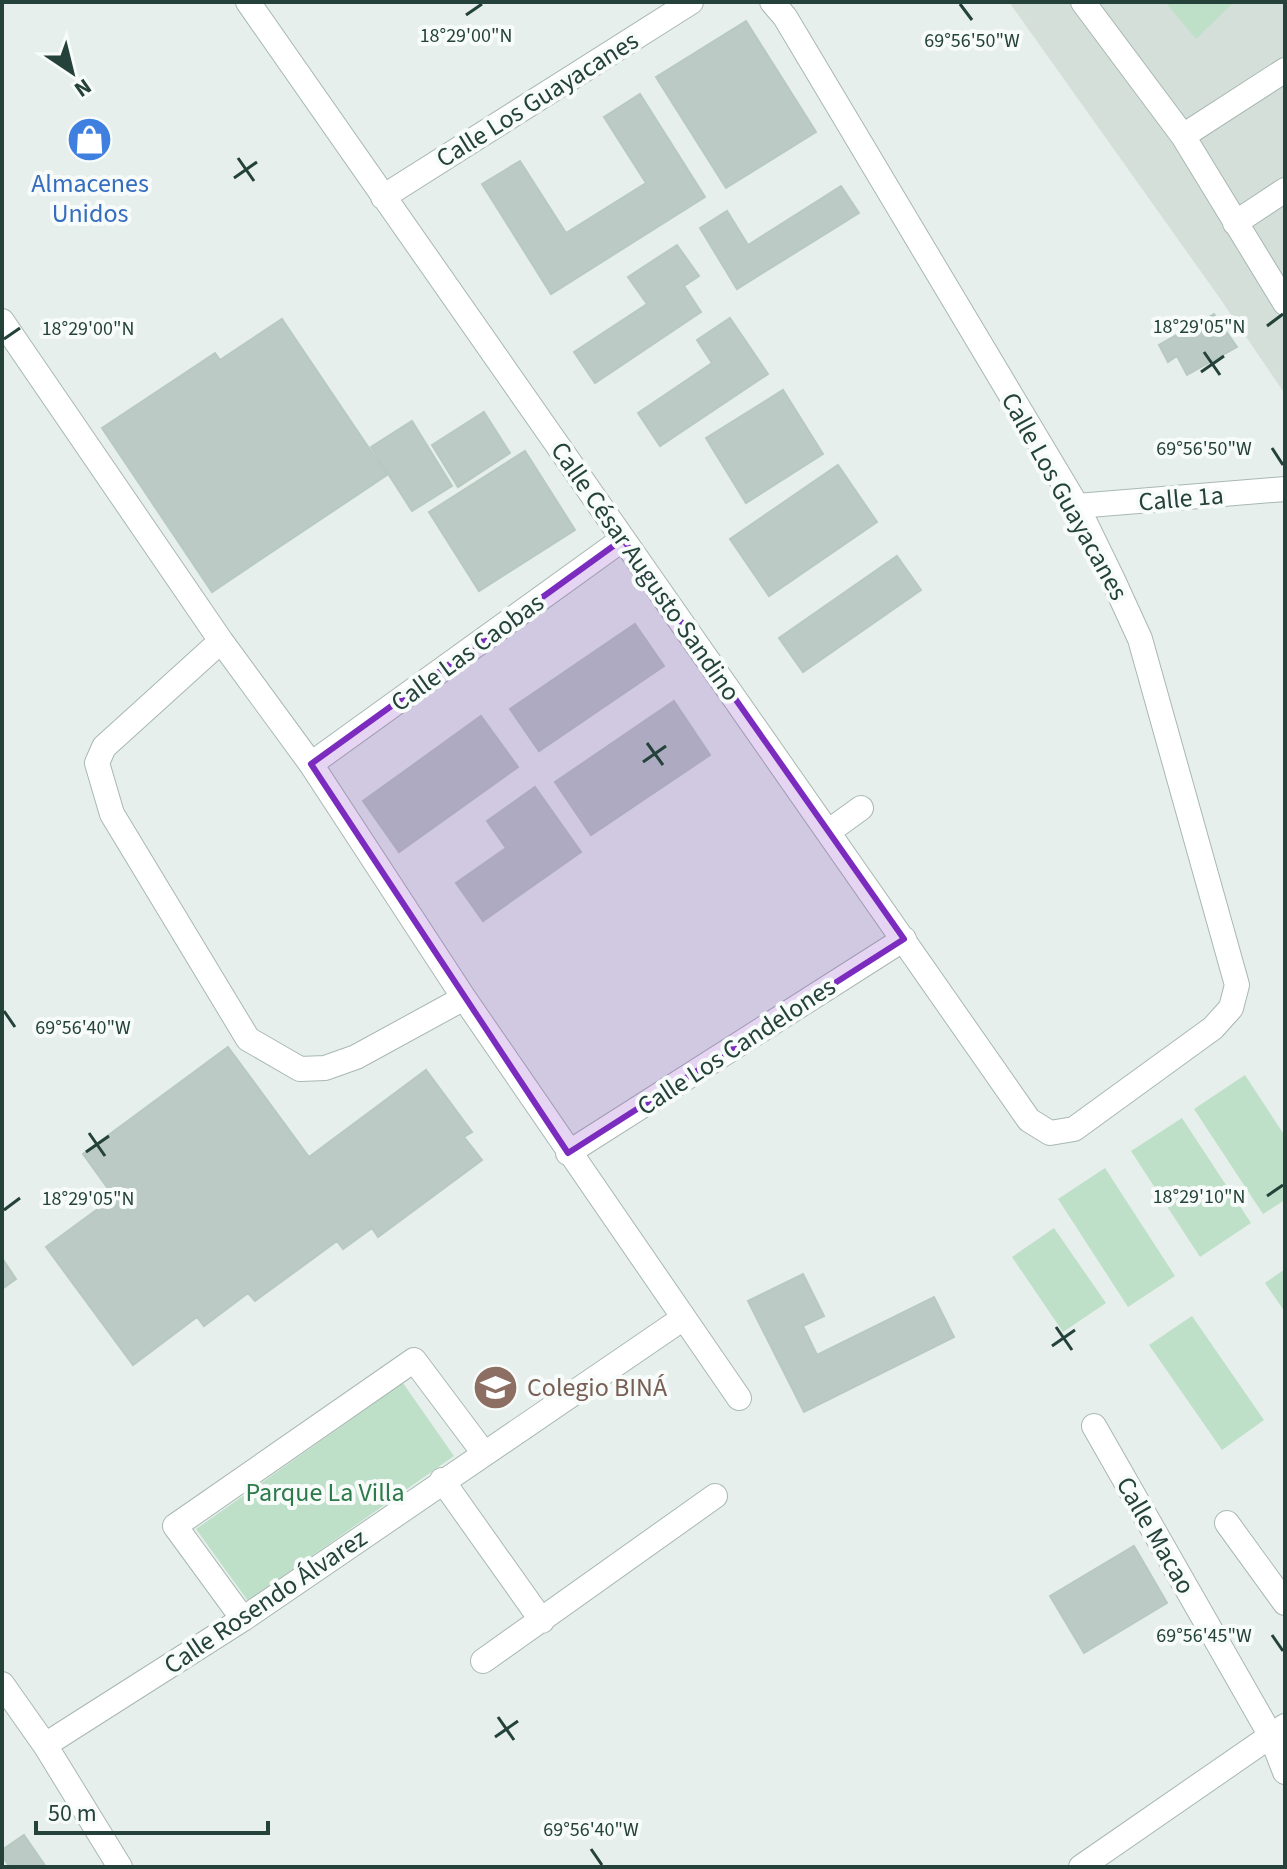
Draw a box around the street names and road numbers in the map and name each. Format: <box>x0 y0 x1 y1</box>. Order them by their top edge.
street label: Calle Los Guayacanes <box>429 22 646 177</box>
street label: Calle Los Guayacanes <box>992 386 1137 607</box>
street label: Calle César Augusto Sandino <box>542 434 749 708</box>
street label: Calle 1a <box>1137 476 1225 521</box>
street label: Calle Las Caobas <box>383 584 552 721</box>
street label: Calle Los Candelones <box>630 968 843 1125</box>
street label: Calle Macao <box>1107 1470 1204 1601</box>
street label: Calle Rosendo Álvarez <box>156 1520 374 1683</box>

